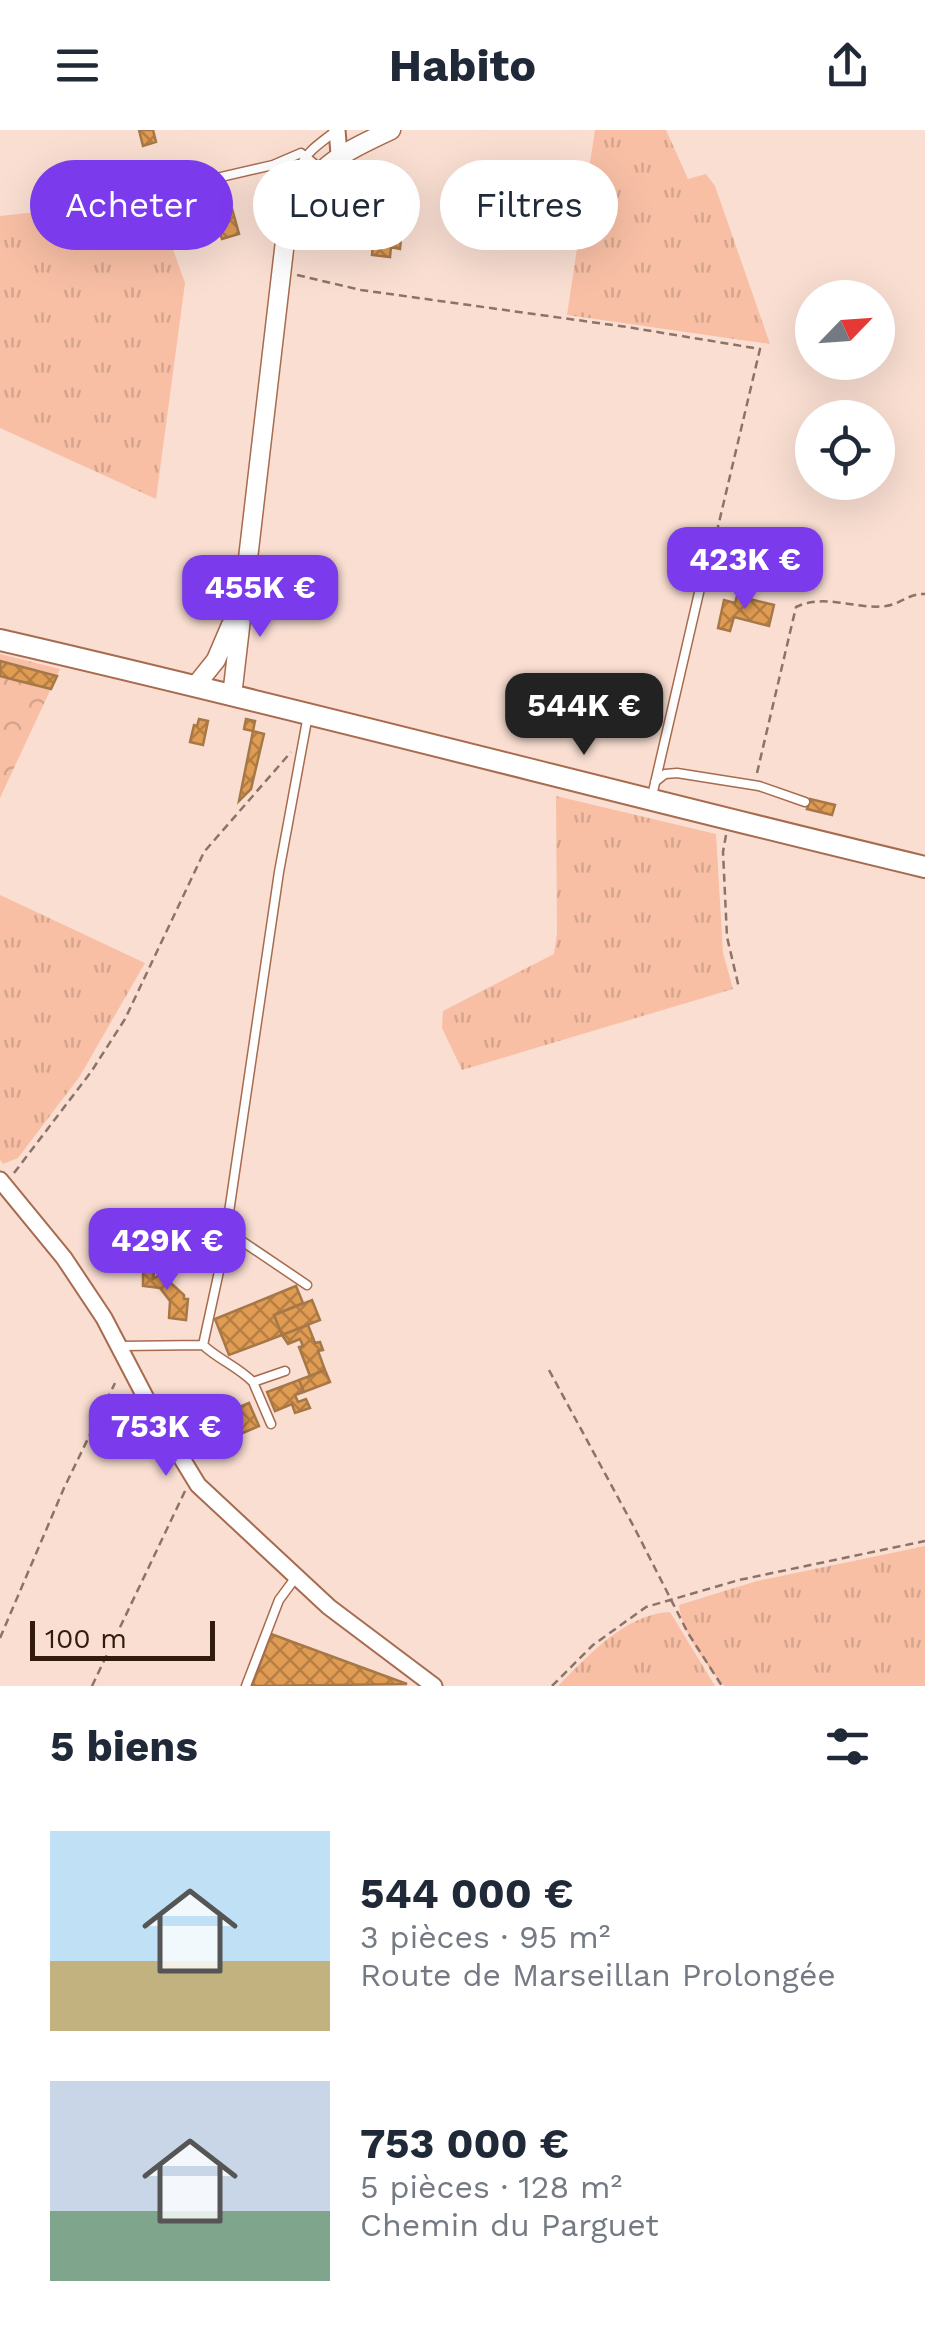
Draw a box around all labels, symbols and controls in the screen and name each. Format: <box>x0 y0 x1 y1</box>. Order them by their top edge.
icon: menu <box>50 38 105 93</box>
icon: share <box>820 38 875 93</box>
text: Habito <box>389 39 536 92</box>
chip: Acheter <box>30 160 233 250</box>
chip: Louer <box>253 160 420 250</box>
chip: Filtres <box>440 160 618 250</box>
north arrow <box>795 280 895 380</box>
map controls <box>795 280 895 500</box>
button: locate <box>795 400 895 500</box>
pin: 423K € <box>664 527 826 612</box>
text: 423K € <box>689 540 801 578</box>
pin: 455K € <box>179 555 341 640</box>
text: 455K € <box>204 568 316 606</box>
pin: 544K € <box>503 673 665 758</box>
text: 544K € <box>527 686 641 724</box>
pin: 429K € <box>86 1208 248 1293</box>
text: 429K € <box>111 1221 223 1259</box>
pin: 753K € <box>85 1394 247 1479</box>
text: 753K € <box>111 1407 221 1445</box>
scale bar <box>30 1616 215 1660</box>
text: 100 m <box>45 1622 127 1655</box>
icon: filters <box>820 1719 875 1774</box>
text: 5 biens <box>50 1722 198 1771</box>
text: 544 000 € <box>360 1869 573 1918</box>
icon: home <box>130 1871 250 1991</box>
text: 3 pièces · 95 m² <box>360 1918 610 1956</box>
text: Route de Marseillan Prolongée <box>360 1956 836 1994</box>
text: 753 000 € <box>360 2119 569 2168</box>
icon: home <box>130 2121 250 2241</box>
text: 5 pièces · 128 m² <box>360 2168 622 2206</box>
text: Chemin du Parguet <box>360 2206 659 2244</box>

